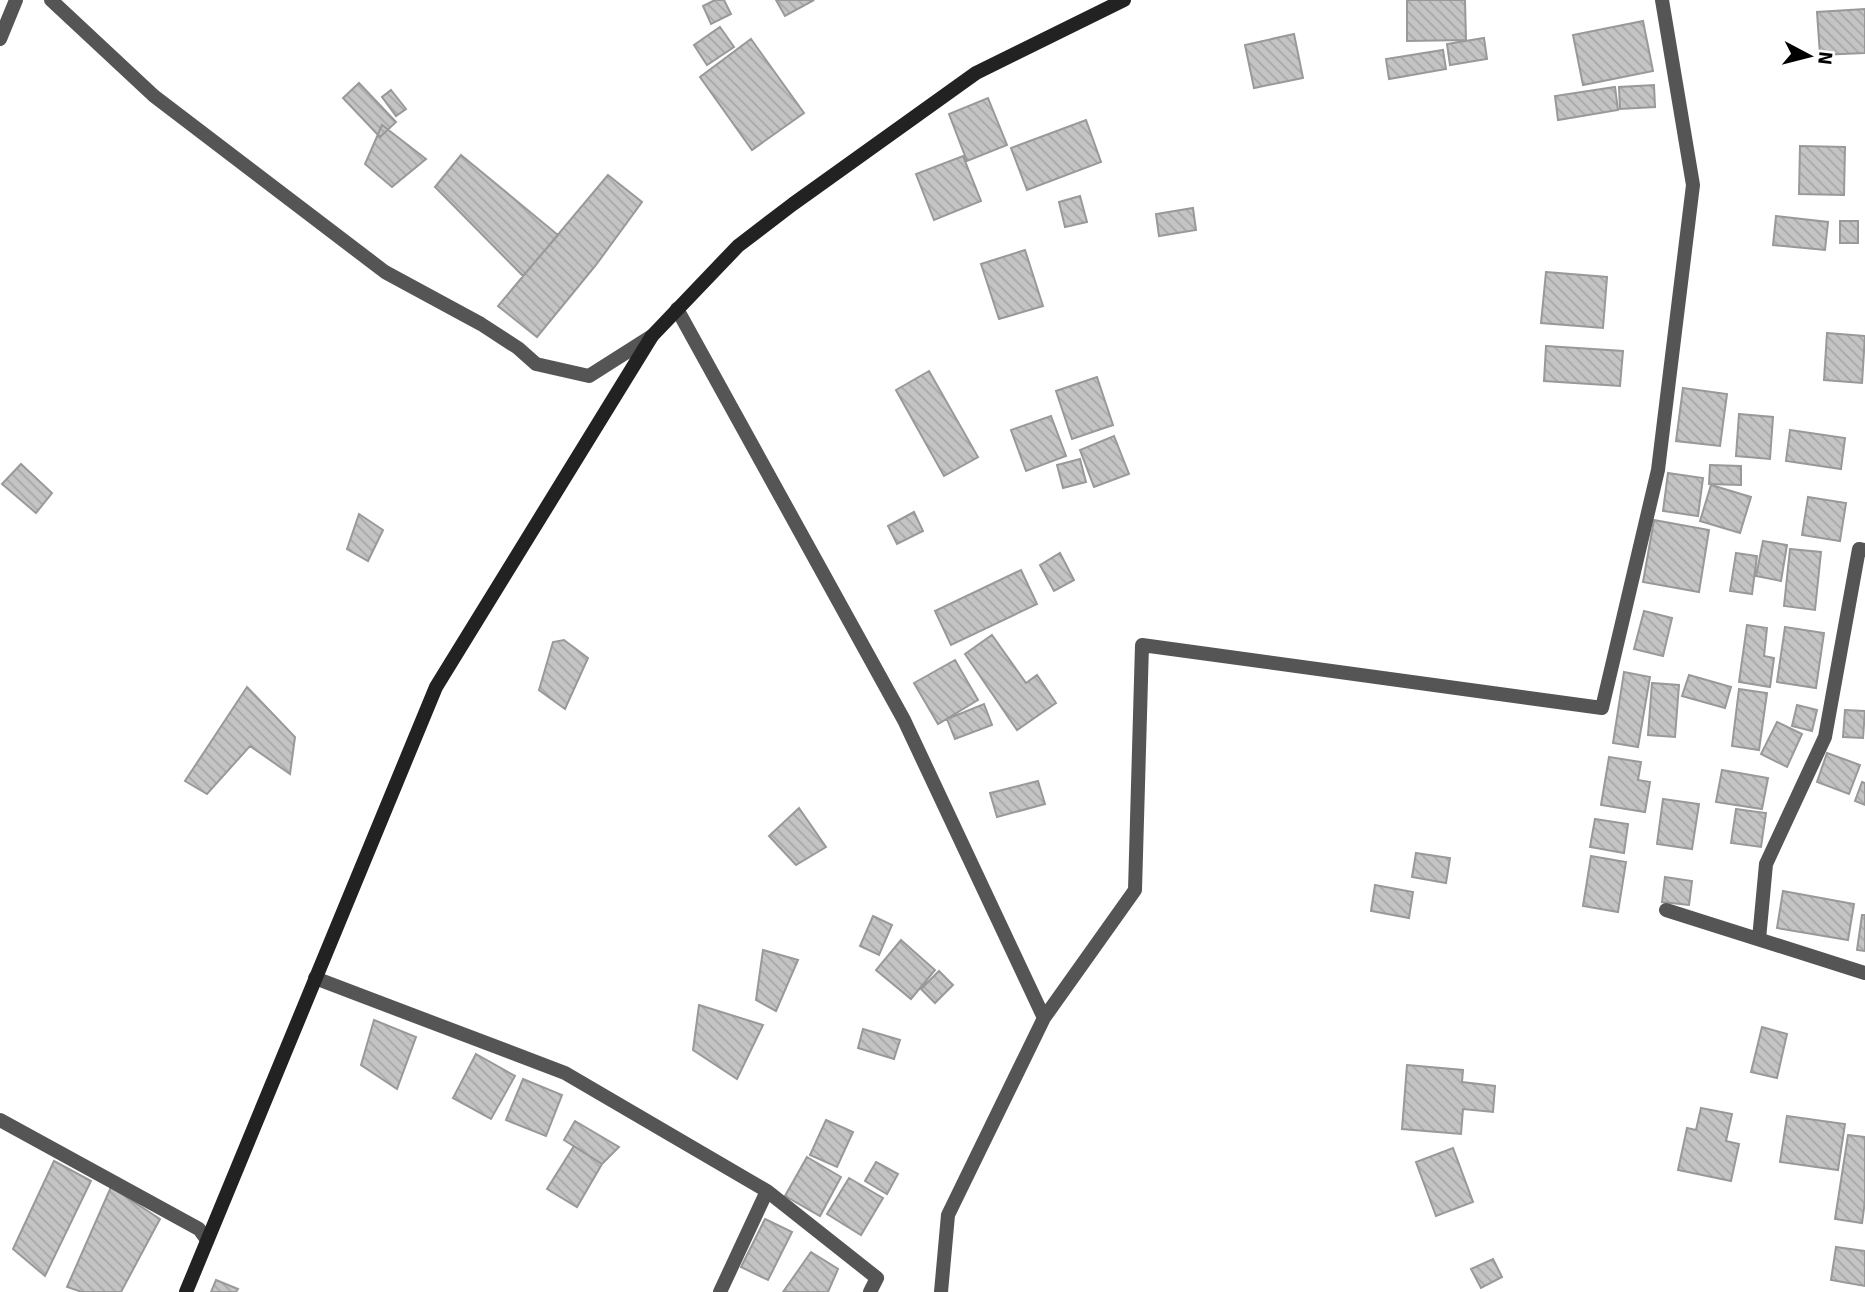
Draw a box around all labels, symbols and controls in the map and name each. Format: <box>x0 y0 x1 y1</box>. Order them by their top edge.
north arrow <box>1774 21 1844 91</box>
text: N <box>1812 50 1838 66</box>

